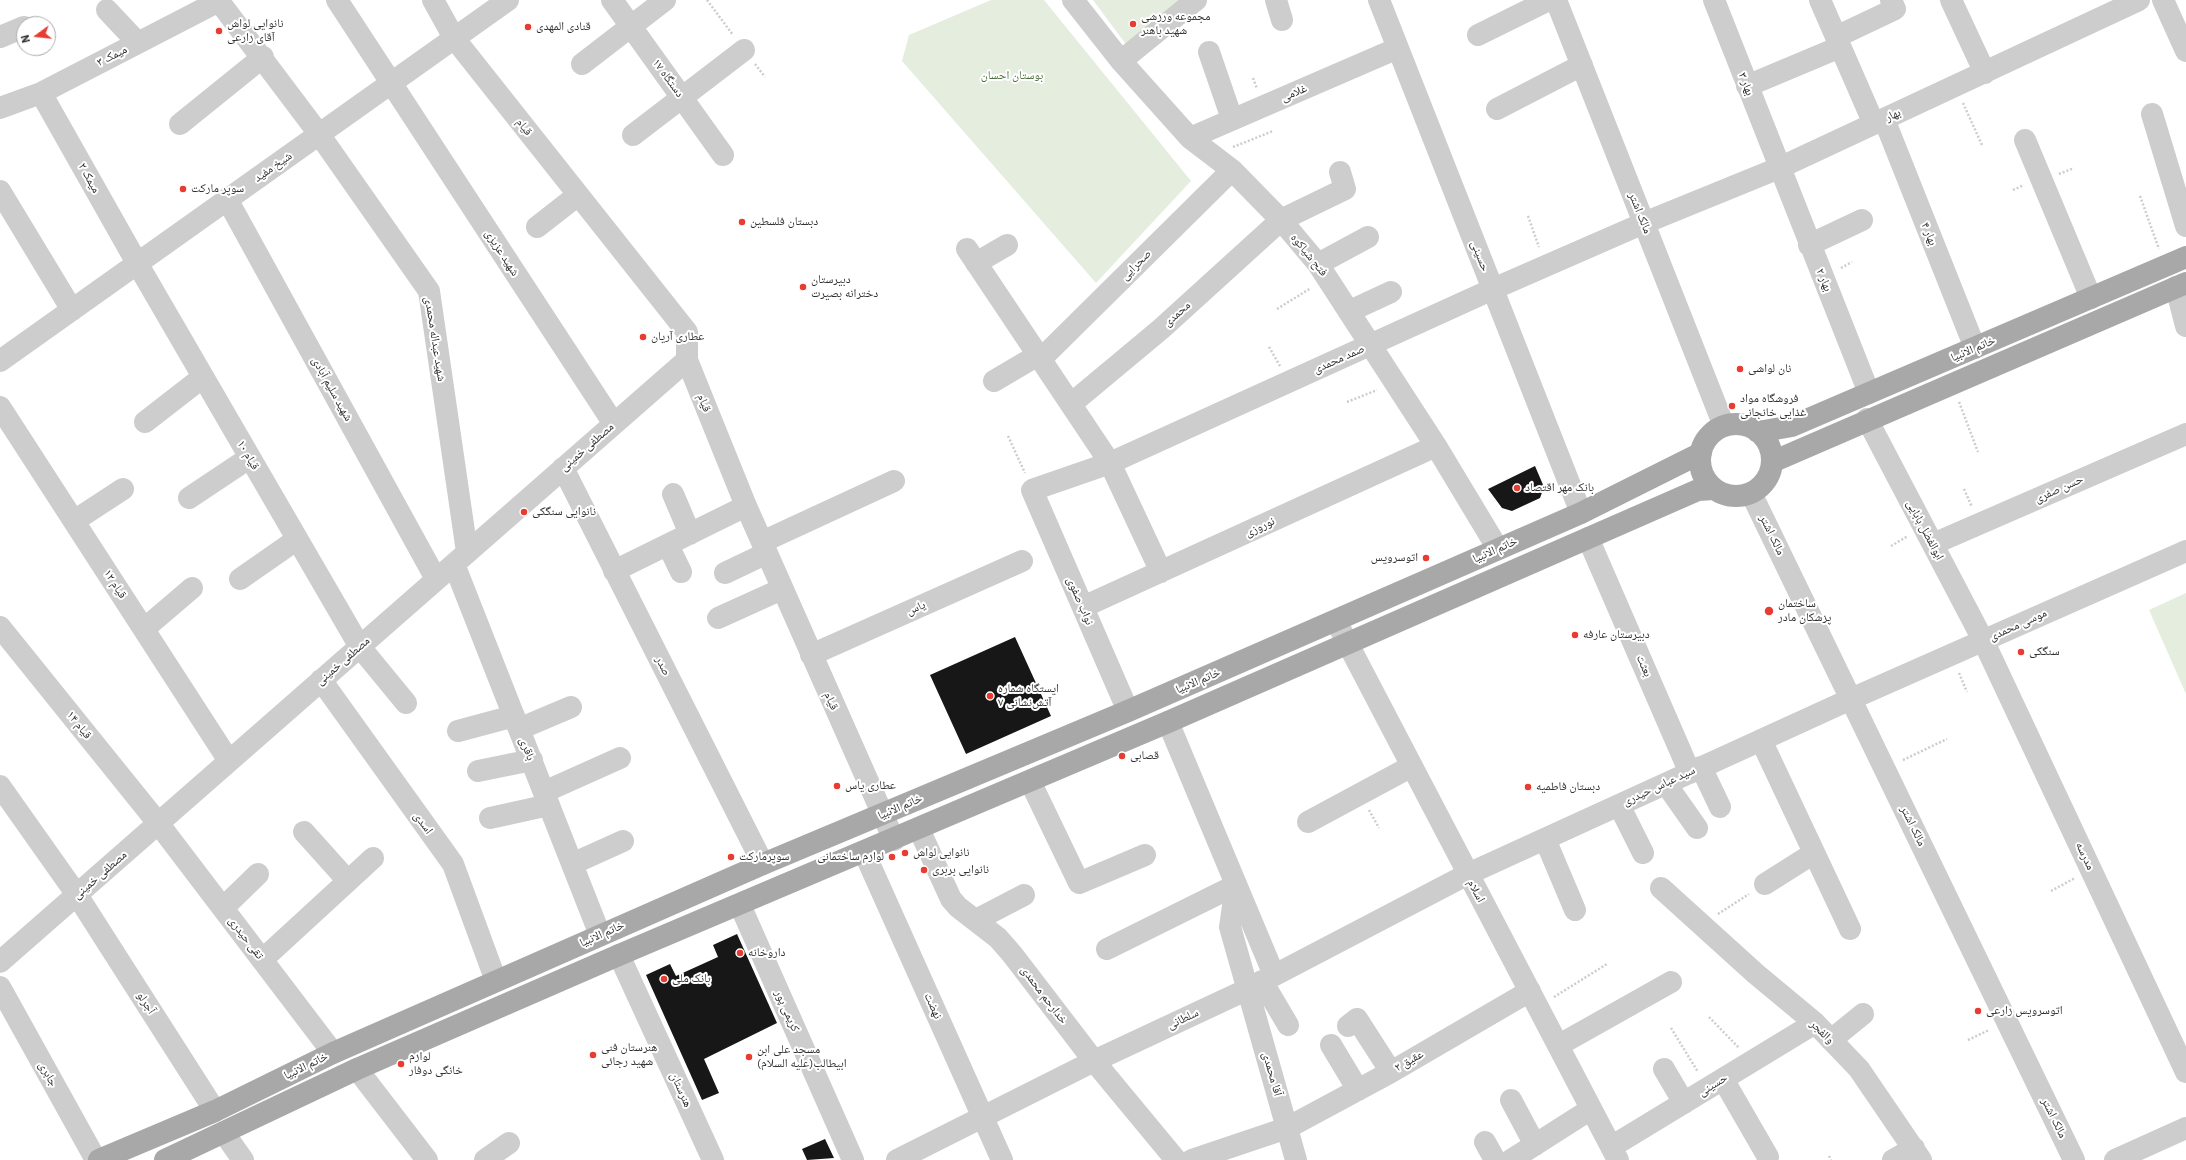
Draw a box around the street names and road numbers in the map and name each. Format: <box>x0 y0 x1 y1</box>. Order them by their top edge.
street label: میمک ۳ <box>94 42 130 70</box>
street label: ۱۷ دستگاه <box>649 56 687 100</box>
street label: بهار ۳ <box>1735 70 1757 98</box>
street label: غلامی <box>1279 81 1309 105</box>
street label: بهار <box>1883 105 1903 125</box>
street label: قیام <box>513 115 535 139</box>
street label: شیخ مفید <box>251 149 295 185</box>
street label: میمک ۲ <box>75 160 103 196</box>
street label: مالک اشتر <box>1625 190 1655 236</box>
street label: بهار ۴ <box>1918 220 1940 248</box>
street label: شهید عزیزی <box>482 227 522 279</box>
street label: فتح شیاکوه <box>1287 231 1331 279</box>
street label: حسینی <box>1468 239 1492 273</box>
street label: صحرایی <box>1118 247 1154 283</box>
street label: بهار ۲ <box>1813 266 1835 294</box>
street label: شهید عبداله محمدی <box>421 296 449 382</box>
street label: محمدی <box>1160 298 1194 330</box>
street label: خاتم الانبیا <box>1948 333 1998 365</box>
street label: صمد محمدی <box>1311 341 1367 377</box>
street label: شهید سلیم آبادی <box>308 354 356 424</box>
street label: قیام <box>694 392 714 414</box>
street label: مصطفی خمینی <box>557 420 617 474</box>
street label: قیام ۱۰ <box>234 438 262 472</box>
street label: حسن صفری <box>2032 472 2086 506</box>
street label: ابوالفضل بابایی <box>1903 497 1947 563</box>
street label: مالک اشتر <box>1756 512 1788 558</box>
street label: نوروزی <box>1243 514 1277 540</box>
street label: خاتم الانبیا <box>1471 534 1519 566</box>
street label: قیام ۱۲ <box>100 567 130 601</box>
street label: نواب صفوی <box>1063 575 1097 627</box>
street label: یاس <box>904 597 928 619</box>
street label: موسی محمدی <box>1987 606 2049 644</box>
street label: مصطفی خمینی <box>313 634 373 688</box>
street label: بعثت <box>1633 653 1655 679</box>
street label: صدر <box>652 654 674 678</box>
street label: خاتم الانبیا <box>1173 665 1223 697</box>
street label: قیام <box>821 690 841 712</box>
street label: قیام ۱۴ <box>63 708 95 742</box>
street label: باقری <box>516 735 538 763</box>
street label: سید عباس حیدری <box>1621 763 1697 809</box>
street label: خاتم الانبیا <box>875 791 925 823</box>
street label: مالک اشتر <box>1897 803 1929 849</box>
street label: اسدی <box>410 809 436 837</box>
street label: مدرسه <box>2072 840 2098 872</box>
street label: مصطفی خمینی <box>70 848 130 902</box>
street label: اسلام <box>1464 877 1488 905</box>
street label: تقی حیدری <box>225 914 267 962</box>
street label: خاتم الانبیا <box>578 918 626 950</box>
street label: خدارحم محمدی <box>1017 963 1071 1027</box>
street label: کریمی پور <box>771 988 803 1034</box>
street label: آجرلو <box>134 989 158 1017</box>
street label: نهضت <box>921 991 945 1021</box>
street label: سلطانی <box>1165 1006 1201 1032</box>
street label: والفجر <box>1807 1017 1837 1047</box>
street label: عقیق ۲ <box>1392 1047 1426 1075</box>
street label: خاتم الانبیا <box>282 1049 330 1083</box>
street label: آقا محمدی <box>1259 1050 1285 1098</box>
street label: جابری <box>35 1059 61 1089</box>
street label: هنرستان <box>667 1070 695 1110</box>
street label: حسینی <box>1696 1071 1730 1099</box>
street label: مالک اشتر <box>2038 1095 2070 1141</box>

